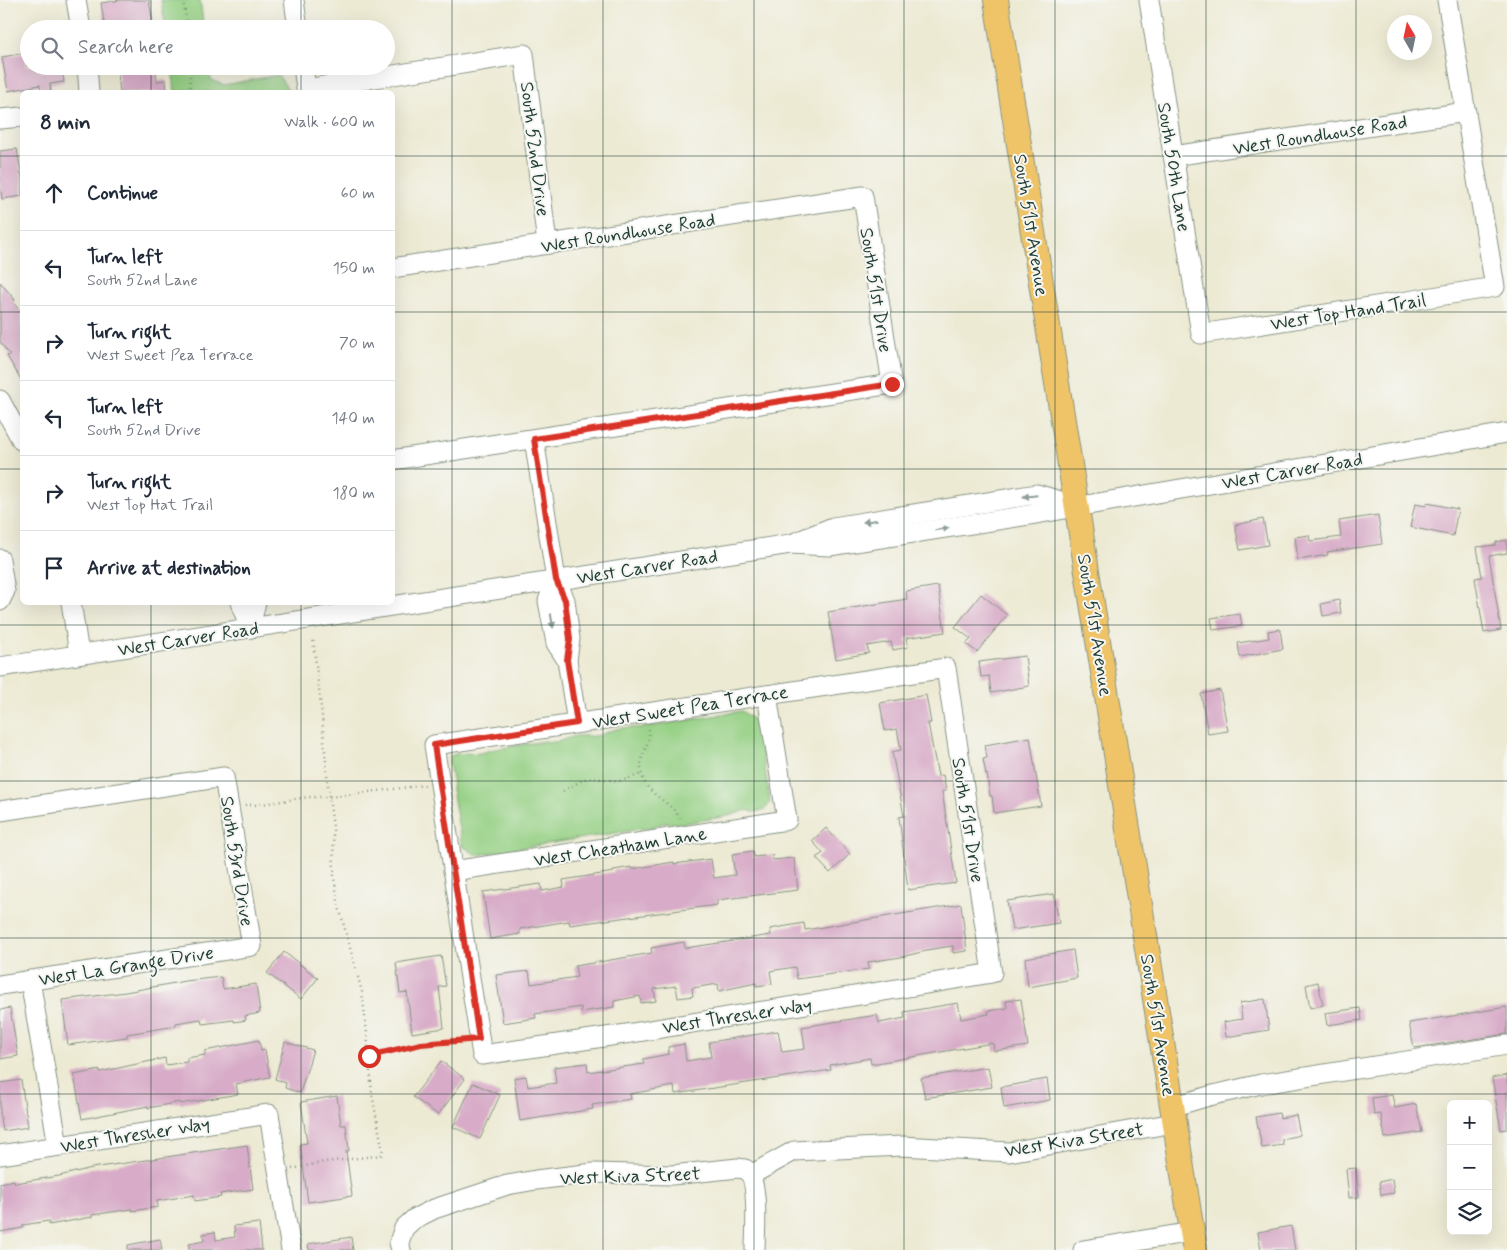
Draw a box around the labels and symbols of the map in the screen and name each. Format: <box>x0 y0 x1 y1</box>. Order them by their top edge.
north arrow <box>1387 15 1432 60</box>
street label: South 52nd Drive <box>514 80 555 218</box>
street label: South 50th Lane <box>1151 101 1196 234</box>
street label: West Roundhouse Road <box>1231 109 1409 162</box>
street label: South 51st Avenue <box>1007 152 1054 298</box>
street label: West Roundhouse Road <box>539 207 717 260</box>
street label: South 51st Drive <box>853 226 898 354</box>
street label: West Top Hand Trail <box>1269 288 1428 337</box>
route end <box>881 373 904 396</box>
street label: West Carver Road <box>1220 447 1365 496</box>
one-way arrow <box>1022 492 1038 500</box>
one-way arrow <box>861 518 877 526</box>
one-way arrow <box>935 525 951 533</box>
street label: West Carver Road <box>575 544 720 591</box>
street label: South 51st Avenue <box>1071 552 1118 698</box>
one-way arrow <box>548 613 556 629</box>
street label: West Carver Road <box>116 616 261 663</box>
street label: West Sweet Pea Terrace <box>591 680 790 735</box>
street label: South 51st Drive <box>945 756 990 884</box>
street label: South 53rd Drive <box>214 794 259 928</box>
street label: West Cheatham Lane <box>532 821 709 874</box>
street label: West La Grange Drive <box>37 940 216 996</box>
street label: South 51st Avenue <box>1134 952 1181 1098</box>
street label: West Thresher Way <box>661 992 814 1041</box>
route start <box>358 1045 381 1068</box>
street label: West Thresher Way <box>59 1111 212 1160</box>
street label: West Kiva Street <box>1003 1117 1146 1164</box>
street label: West Kiva Street <box>559 1162 701 1191</box>

